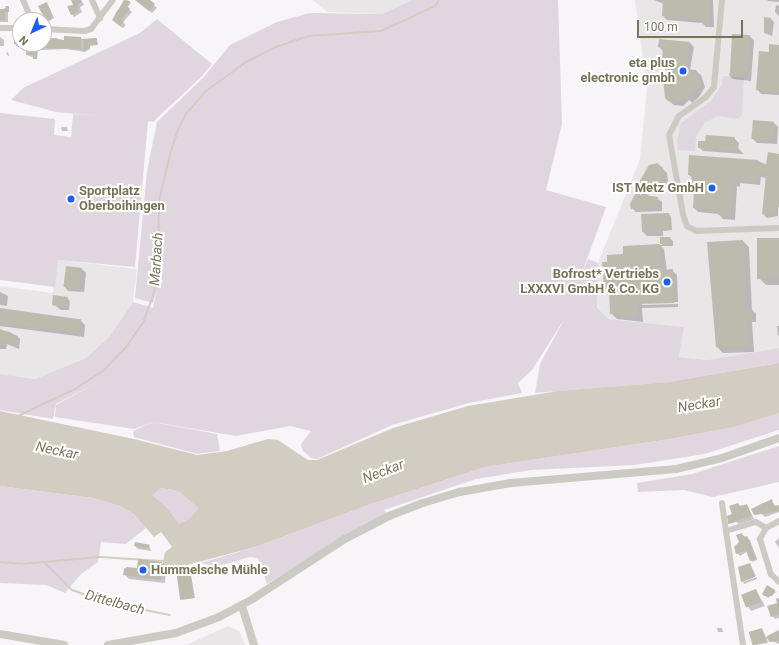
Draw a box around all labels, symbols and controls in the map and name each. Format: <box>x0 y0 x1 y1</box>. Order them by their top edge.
north arrow <box>12 12 52 52</box>
scale bar <box>639 12 745 38</box>
text: 100 m <box>644 20 678 34</box>
text: N <box>17 33 31 48</box>
place label: eta plus electronic gmbh <box>580 56 675 87</box>
marker: eta plus electronic gmbh <box>678 66 688 76</box>
place label: IST Metz GmbH <box>612 180 704 196</box>
marker: IST Metz GmbH <box>707 183 717 193</box>
place label: Sportplatz Oberboihingen <box>79 184 165 215</box>
marker: Sportplatz Oberboihingen <box>66 194 76 204</box>
water label: Marbach <box>146 232 166 286</box>
place label: Bofrost* Vertriebs LXXXVI GmbH & Co. KG <box>520 267 659 298</box>
marker: Bofrost* Vertriebs LXXXVI GmbH & Co. KG <box>662 277 672 287</box>
water label: Neckar <box>677 392 721 416</box>
water label: Neckar <box>34 437 80 463</box>
water label: Neckar <box>360 455 406 487</box>
place label: Hummelsche Mühle <box>151 562 268 578</box>
marker: Hummelsche Mühle <box>138 565 148 575</box>
water label: Dittelbach <box>83 586 147 618</box>

